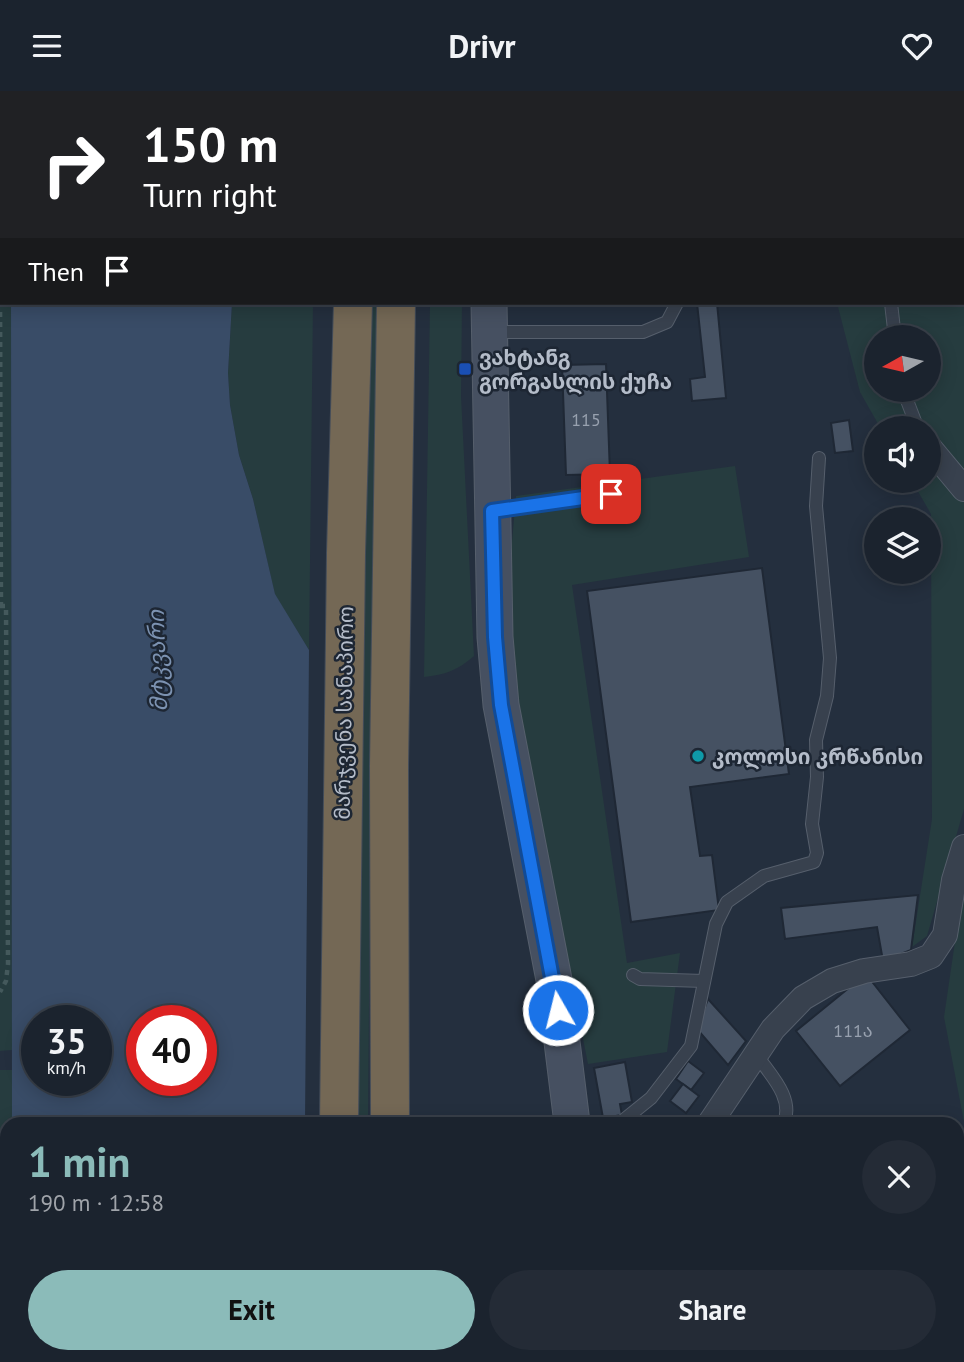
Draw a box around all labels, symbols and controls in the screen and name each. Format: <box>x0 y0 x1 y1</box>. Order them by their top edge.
text: Drivr <box>448 25 516 67</box>
icon: menu <box>28 27 66 65</box>
icon: heart <box>898 27 936 65</box>
text: 150 m <box>143 112 278 176</box>
icon: right <box>28 119 119 210</box>
text: Turn right <box>143 174 277 216</box>
icon: arrive <box>98 252 136 290</box>
text: Then <box>28 255 84 288</box>
north arrow <box>864 325 942 403</box>
map controls <box>864 325 941 584</box>
place label: ვახტანგ გორგასლის ქუჩა <box>479 344 672 395</box>
marker: ვახტანგ გორგასლის ქუჩა <box>457 361 473 377</box>
house number: 115 <box>571 408 601 431</box>
button: sound <box>864 416 941 493</box>
pin <box>581 464 641 524</box>
icon: arrive <box>592 475 630 513</box>
button: layers <box>864 507 941 584</box>
street label: მარჯვენა სანაპირო <box>329 606 359 820</box>
water label: მტკვარი <box>141 609 173 712</box>
place label: კოლოსი კრწანისი <box>712 743 923 770</box>
marker: კოლოსი კრწანისი <box>690 748 706 764</box>
position arrow <box>521 973 595 1047</box>
speed limit sign: 40 <box>126 1005 217 1096</box>
text: 35 <box>47 1018 86 1064</box>
house number: 111ა <box>833 1019 873 1042</box>
text: km/h <box>47 1056 86 1079</box>
text: 1 min <box>28 1134 130 1189</box>
button: close <box>862 1140 936 1214</box>
text: 190 m · 12:58 <box>28 1188 164 1217</box>
button: Exit <box>28 1270 475 1350</box>
button: Share <box>489 1270 936 1350</box>

